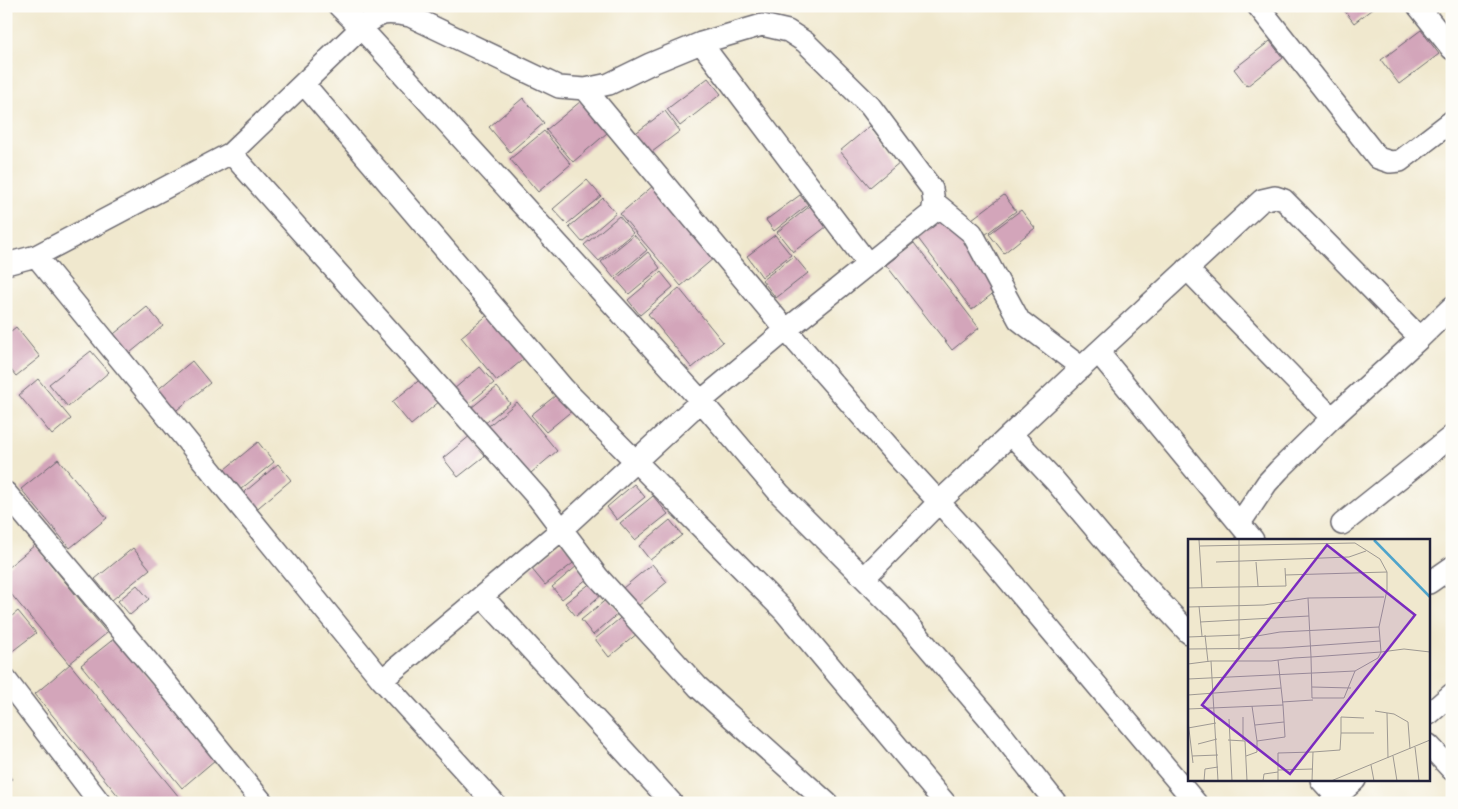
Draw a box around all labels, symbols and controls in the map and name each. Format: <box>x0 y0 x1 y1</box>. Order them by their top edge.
inset map <box>1188 539 1430 782</box>

